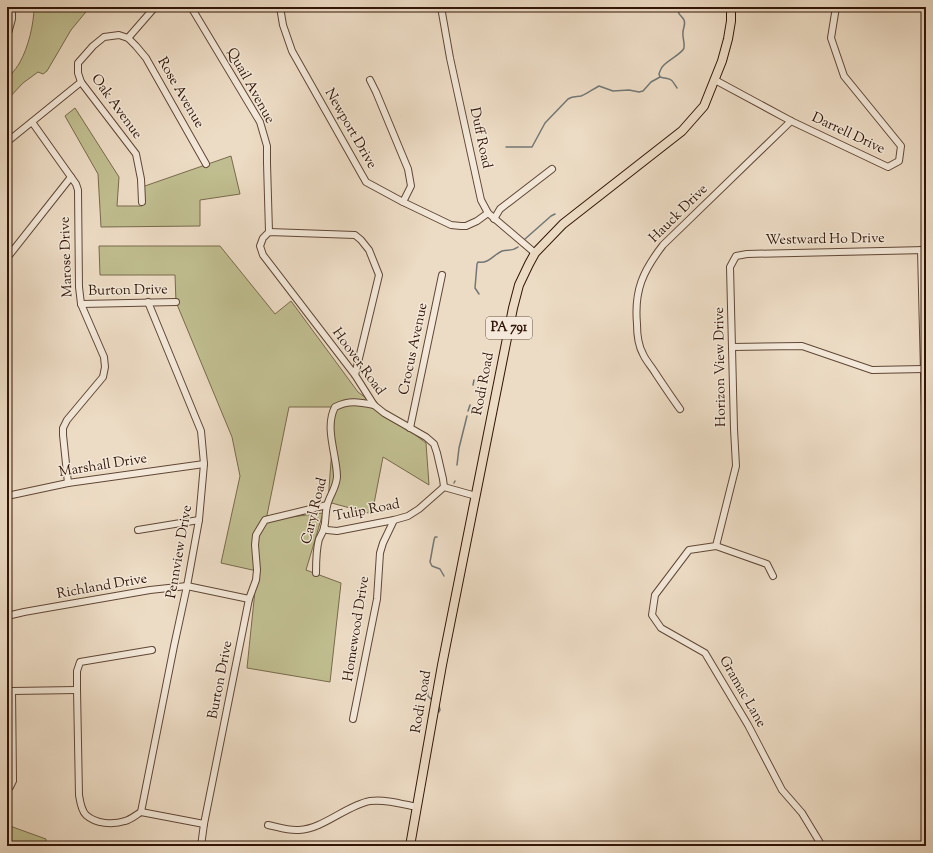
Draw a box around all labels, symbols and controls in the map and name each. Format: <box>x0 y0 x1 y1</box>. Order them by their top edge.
street label: Quail Avenue <box>221 44 279 128</box>
street label: Rose Avenue <box>152 54 208 132</box>
street label: Oak Avenue <box>86 70 146 144</box>
street label: Newport Drive <box>319 85 381 173</box>
street label: Duff Road <box>464 106 496 171</box>
street label: Darrell Drive <box>808 108 888 160</box>
street label: Hauck Drive <box>645 180 713 248</box>
street label: Marose Drive <box>56 216 78 298</box>
street label: Westward Ho Drive <box>765 229 885 251</box>
street label: Burton Drive <box>88 280 168 302</box>
street label: Crocus Avenue <box>394 301 434 397</box>
street label: Horizon View Drive <box>710 307 732 427</box>
road number: PA 791 <box>486 317 532 339</box>
street label: Hoover Road <box>327 324 389 400</box>
street label: Rodi Road <box>468 351 500 417</box>
street label: Marshall Drive <box>57 449 149 483</box>
street label: Caryl Road <box>297 476 333 546</box>
street label: Tulip Road <box>332 495 402 527</box>
street label: Pennview Drive <box>162 504 198 600</box>
street label: Richland Drive <box>55 569 149 605</box>
street label: Homewood Drive <box>339 575 375 683</box>
street label: Burton Drive <box>204 639 238 721</box>
street label: Gramac Lane <box>713 652 771 732</box>
street label: Rodi Road <box>407 669 437 735</box>

